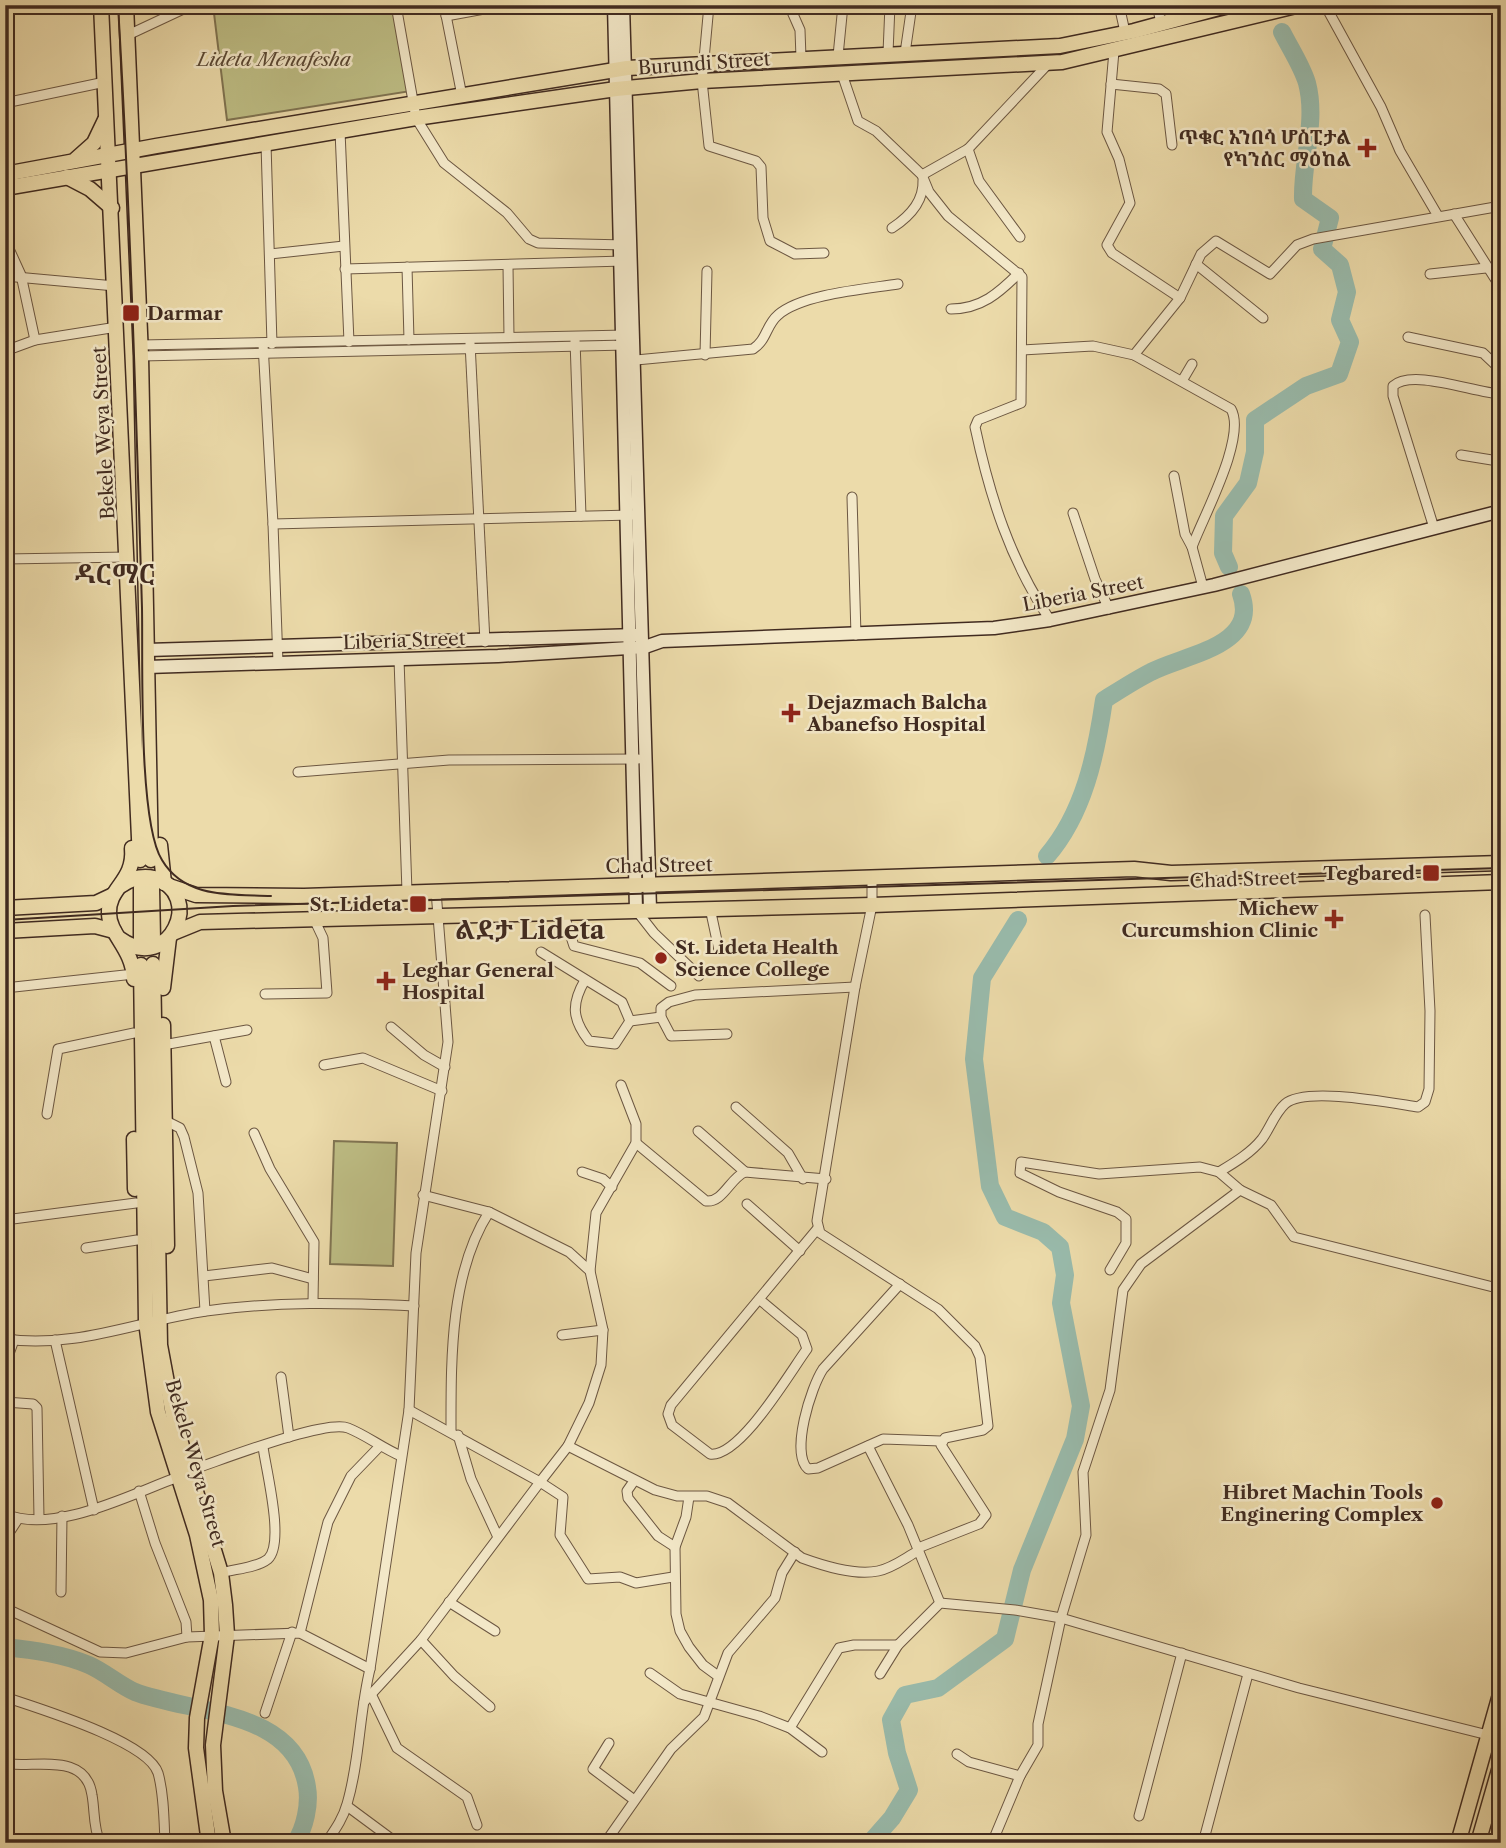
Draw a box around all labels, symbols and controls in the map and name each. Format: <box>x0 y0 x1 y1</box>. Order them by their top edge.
street label: Burundi Street <box>637 47 771 80</box>
park label: Lideta Menafesha <box>195 48 352 71</box>
place label: ጥቁር አንበሳ ሆስፒታል የካንሰር ማዕከል <box>1179 126 1351 171</box>
marker: ጥቁር አንበሳ ሆስፒታል የካንሰር ማዕከል <box>1357 138 1377 158</box>
place label: Darmar <box>147 302 224 325</box>
marker: Darmar <box>121 303 141 323</box>
street label: Bekele Weya Street <box>87 345 120 520</box>
district label: ዳርማር <box>75 558 155 590</box>
street label: Liberia Street <box>1021 570 1146 616</box>
street label: Liberia Street <box>342 627 466 654</box>
place label: Dejazmach Balcha Abanefso Hospital <box>806 691 988 736</box>
marker: Dejazmach Balcha Abanefso Hospital <box>781 703 801 723</box>
street label: Chad Street <box>605 853 713 878</box>
place label: Tegbared <box>1323 862 1415 885</box>
marker: Tegbared <box>1421 863 1441 883</box>
street label: Chad Street <box>1189 866 1297 893</box>
place label: St. Lideta <box>310 893 403 916</box>
marker: St. Lideta <box>408 894 428 914</box>
place label: Michew Curcumshion Clinic <box>1122 897 1319 942</box>
marker: Michew Curcumshion Clinic <box>1324 909 1344 929</box>
district label: ልደታ Lideta <box>455 914 606 946</box>
place label: St. Lideta Health Science College <box>675 936 839 981</box>
marker: St. Lideta Health Science College <box>653 950 669 966</box>
place label: Leghar General Hospital <box>402 959 554 1004</box>
marker: Leghar General Hospital <box>376 971 396 991</box>
street label: Bekele Weya Street <box>161 1377 231 1550</box>
place label: Hibret Machin Tools Enginering Complex <box>1221 1481 1424 1526</box>
marker: Hibret Machin Tools Enginering Complex <box>1429 1495 1445 1511</box>

